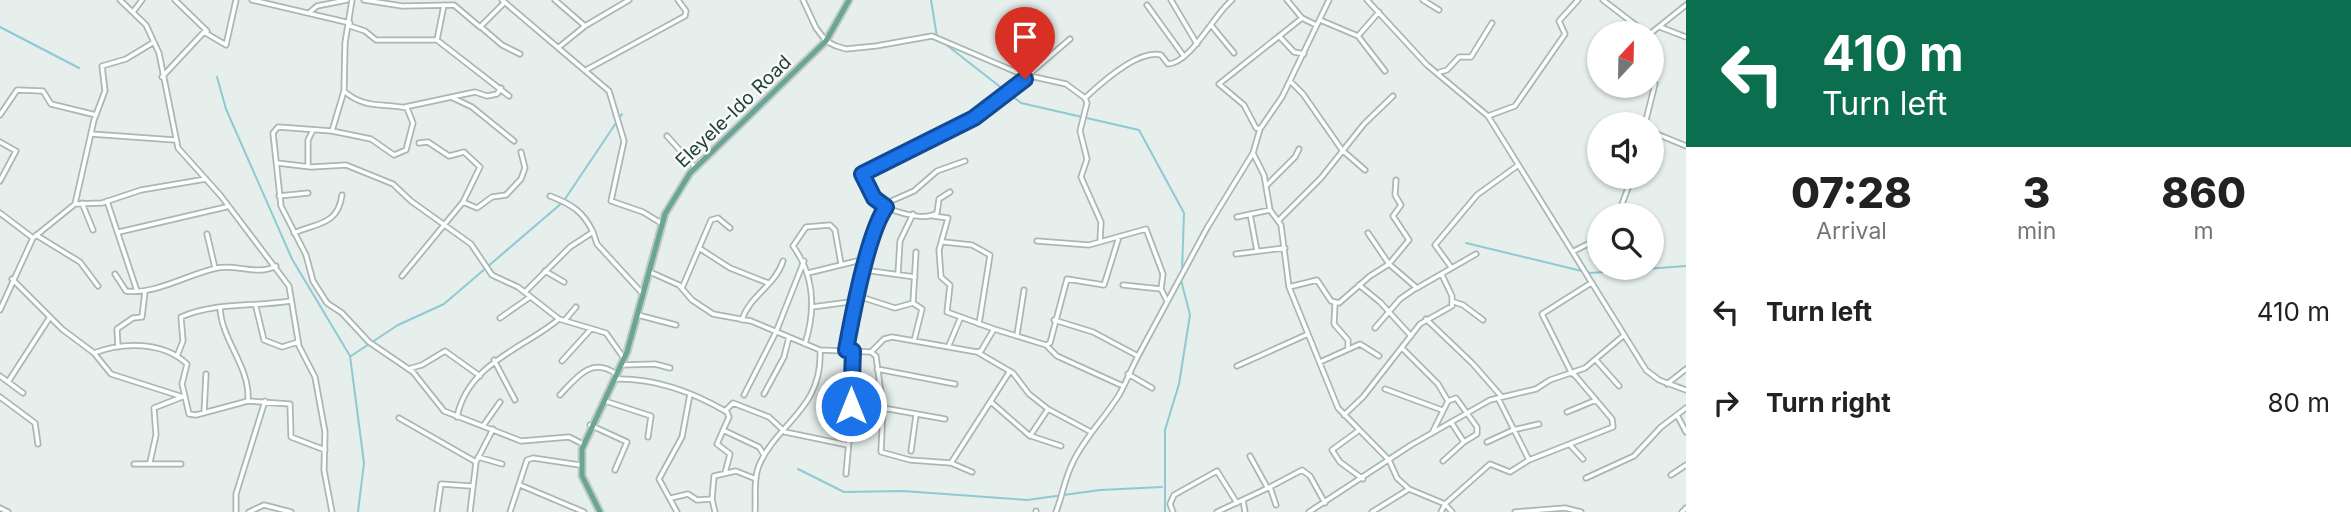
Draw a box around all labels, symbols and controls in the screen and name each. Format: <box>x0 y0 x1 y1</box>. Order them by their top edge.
pin <box>995 7 1055 79</box>
icon: arrive <box>1006 18 1044 56</box>
north arrow <box>1587 21 1664 98</box>
map controls <box>1587 21 1664 280</box>
text: 410 m <box>1822 24 1964 83</box>
icon: left <box>1707 28 1798 119</box>
street label: Eleyele-Ido Road <box>671 50 796 172</box>
text: Turn left <box>1822 84 1947 123</box>
button: sound <box>1587 112 1664 189</box>
text: 07:28 <box>1791 167 1912 218</box>
text: 3 <box>2023 167 2050 218</box>
text: 860 <box>2161 167 2246 218</box>
button: search <box>1587 203 1664 280</box>
text: Arrival <box>1816 217 1887 245</box>
text: min <box>2017 217 2056 245</box>
text: m <box>2194 217 2214 245</box>
icon: left <box>1707 293 1745 331</box>
text: Turn left <box>1766 296 1872 327</box>
text: 410 m <box>2257 296 2330 327</box>
position arrow <box>814 369 888 443</box>
icon: right <box>1707 384 1745 422</box>
text: Turn right <box>1766 387 1891 418</box>
text: 80 m <box>2267 387 2330 418</box>

